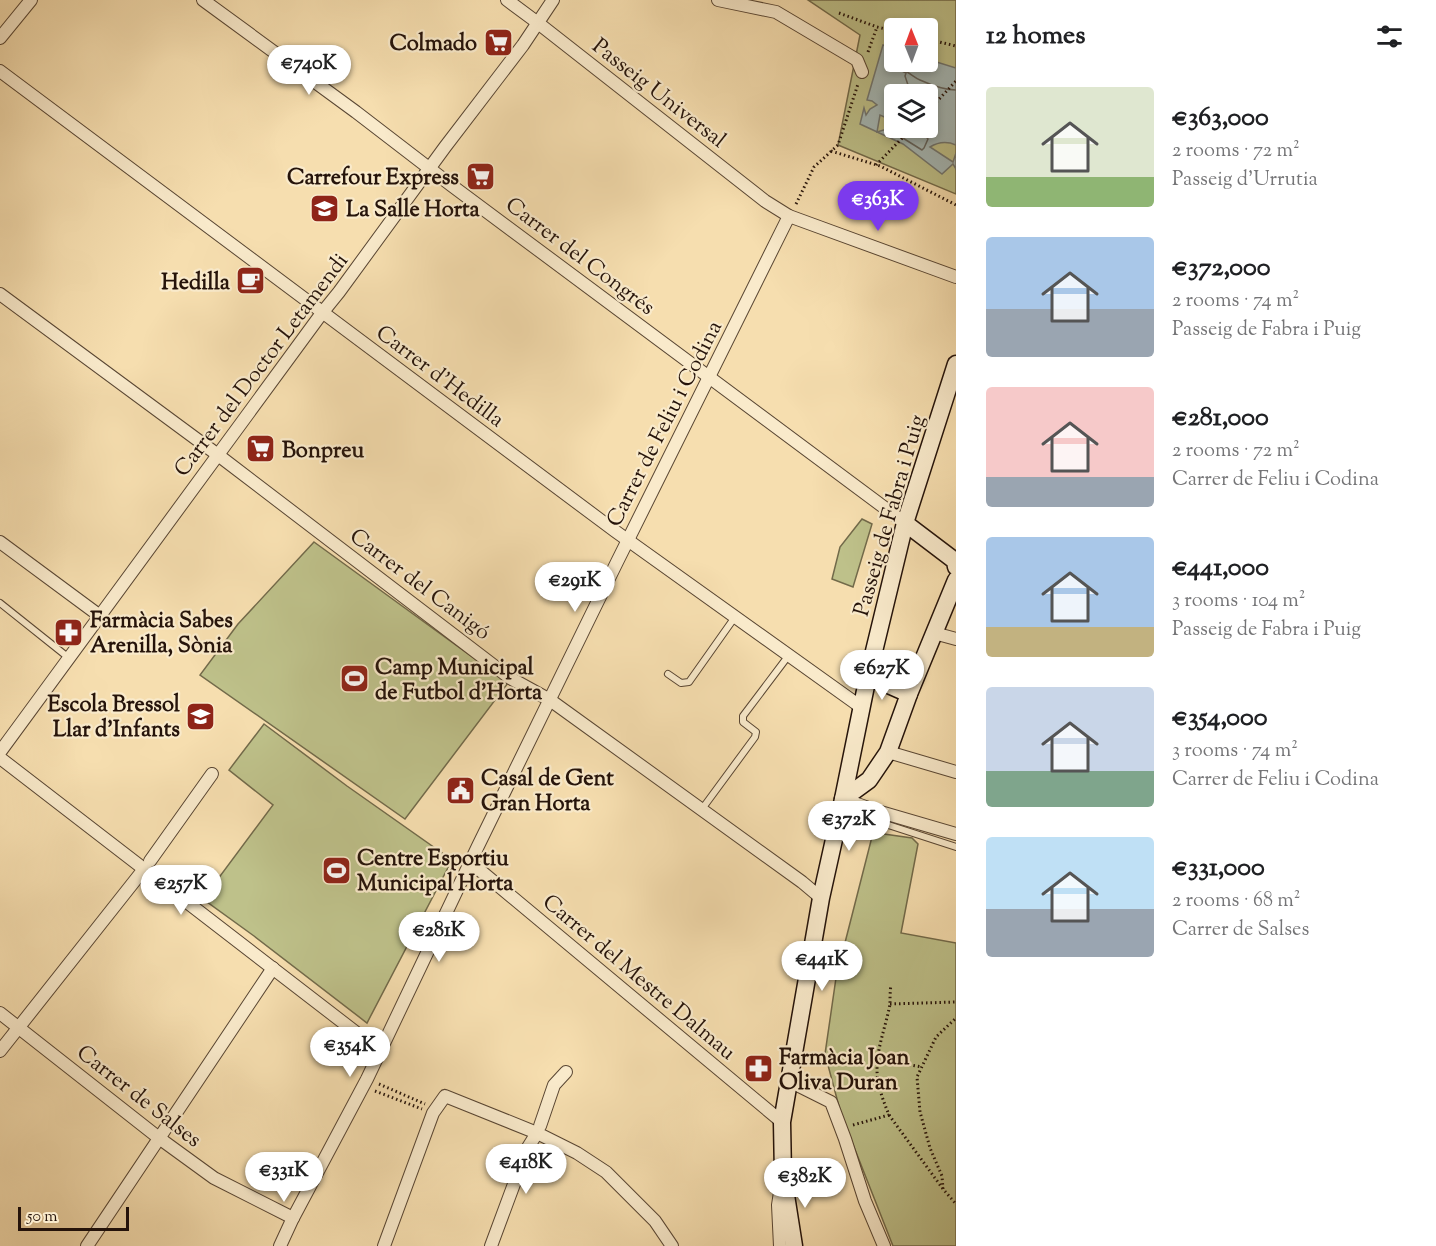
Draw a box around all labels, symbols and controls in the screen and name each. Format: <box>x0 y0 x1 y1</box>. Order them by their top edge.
north arrow <box>884 18 938 72</box>
map controls <box>884 18 938 138</box>
text: 12 homes <box>986 18 1085 55</box>
icon: filters <box>1373 20 1406 53</box>
supermarket icon: Colmado <box>482 26 514 58</box>
place label: Colmado <box>390 29 477 61</box>
street label: Passeig Universal <box>584 32 732 157</box>
pin: €740K <box>267 45 351 96</box>
text: €740K <box>281 50 337 79</box>
button: layers <box>884 84 938 138</box>
text: €363,000 <box>1172 100 1269 137</box>
icon: home <box>1034 111 1106 183</box>
text: 2 rooms · 72 m² <box>1172 137 1300 166</box>
supermarket icon: Carrefour Express <box>464 160 496 192</box>
place label: Carrefour Express <box>287 163 459 195</box>
text: Passeig d'Urrutia <box>1172 166 1318 195</box>
pin: €363K <box>836 181 920 232</box>
text: €363K <box>852 186 904 215</box>
street label: Carrer del Congrés <box>498 190 661 324</box>
school or university icon: La Salle Horta <box>309 192 341 224</box>
place label: La Salle Horta <box>346 195 481 227</box>
street label: Carrer del Doctor Letamendi <box>168 247 357 484</box>
text: €372,000 <box>1172 250 1270 287</box>
icon: home <box>1034 261 1106 333</box>
cafe icon: Hedilla <box>235 265 267 297</box>
place label: Hedilla <box>161 268 231 300</box>
text: 2 rooms · 74 m² <box>1172 287 1299 316</box>
street label: Carrer de Feliu i Codina <box>600 316 732 533</box>
text: Passeig de Fabra i Puig <box>1172 316 1361 345</box>
street label: Carrer d'Hedilla <box>368 318 510 436</box>
text: €281,000 <box>1172 400 1269 437</box>
street label: Passeig de Fabra i Puig <box>847 411 935 620</box>
icon: home <box>1034 411 1106 483</box>
supermarket icon: Bonpreu <box>245 433 277 465</box>
place label: Bonpreu <box>282 436 364 468</box>
text: 2 rooms · 72 m² <box>1172 437 1300 466</box>
text: Carrer de Feliu i Codina <box>1172 466 1379 495</box>
street label: Carrer del Canigó <box>342 522 497 649</box>
text: €441,000 <box>1172 550 1269 587</box>
icon: home <box>1034 561 1106 633</box>
pin: €291K <box>533 562 617 613</box>
text: €291K <box>549 567 601 596</box>
text: 3 rooms · 104 m² <box>1172 587 1306 616</box>
place label: Farmàcia Sabes Arenilla, Sònia <box>90 606 233 663</box>
pharmacy icon: Farmàcia Sabes Arenilla, Sònia <box>53 616 85 648</box>
text: Passeig de Fabra i Puig <box>1172 616 1361 645</box>
pin: €627K <box>840 650 924 701</box>
place label: Camp Municipal de Futbol d'Horta <box>375 653 543 710</box>
text: €627K <box>854 655 910 684</box>
sports icon: Camp Municipal de Futbol d'Horta <box>338 663 370 695</box>
place label: Escola Bressol Llar d'Infants <box>48 690 181 747</box>
school or university icon: Escola Bressol Llar d'Infants <box>185 700 217 732</box>
text: €354,000 <box>1172 700 1267 737</box>
icon: home <box>1034 711 1106 783</box>
text: 3 rooms · 74 m² <box>1172 737 1298 766</box>
place label: Casal de Gent Gran Horta <box>481 764 614 821</box>
text: Carrer de Feliu i Codina <box>1172 766 1379 795</box>
public building icon: Casal de Gent Gran Horta <box>444 774 476 806</box>
pin: €372K <box>807 801 891 852</box>
text: €372K <box>822 806 876 835</box>
place label: Centre Esportiu Municipal Horta <box>357 844 514 901</box>
text: €331,000 <box>1172 850 1265 887</box>
sports icon: Centre Esportiu Municipal Horta <box>320 854 352 886</box>
icon: home <box>1034 861 1106 933</box>
pin: €257K <box>139 865 223 916</box>
text: €257K <box>155 870 207 899</box>
text: 2 rooms · 68 m² <box>1172 887 1300 916</box>
street label: Carrer del Mestre Dalmau <box>534 888 742 1069</box>
pin: €281K <box>397 912 481 963</box>
text: Carrer de Salses <box>1172 916 1309 945</box>
text: €281K <box>413 917 465 946</box>
pin: €441K <box>780 941 864 992</box>
text: €441K <box>796 946 848 975</box>
pin: €354K <box>308 1027 392 1078</box>
text: €354K <box>324 1032 376 1061</box>
street label: Carrer de Salses <box>69 1038 208 1156</box>
place label: Farmàcia Joan Oliva Duran <box>779 1043 910 1100</box>
pharmacy icon: Farmàcia Joan Oliva Duran <box>742 1053 774 1085</box>
pin: €418K <box>484 1144 568 1195</box>
text: €418K <box>500 1149 552 1178</box>
pin: €331K <box>242 1152 326 1203</box>
text: €331K <box>259 1157 309 1186</box>
pin: €382K <box>763 1158 847 1209</box>
text: €382K <box>778 1163 832 1192</box>
scale bar <box>18 1204 129 1232</box>
text: 50 m <box>27 1206 58 1229</box>

